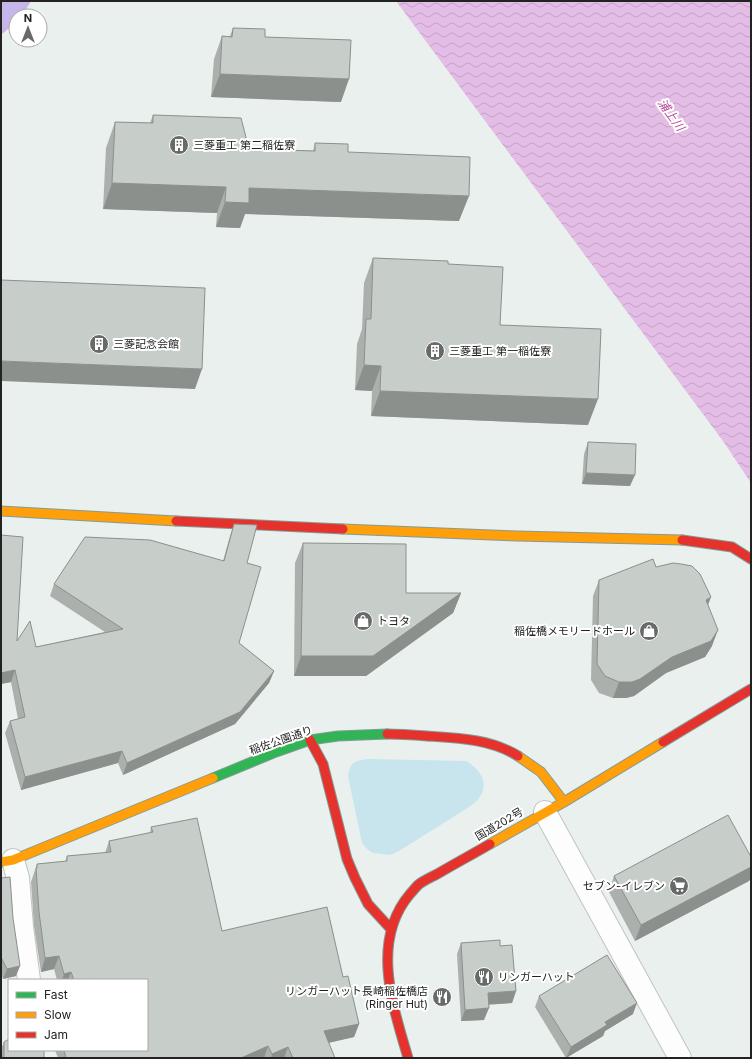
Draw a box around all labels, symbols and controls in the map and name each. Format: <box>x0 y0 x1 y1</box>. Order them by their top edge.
north arrow <box>8 8 48 48</box>
text: N <box>24 11 32 25</box>
water label: 浦上川 <box>655 96 689 135</box>
building icon: 三菱重工 第二稲佐寮 <box>168 134 190 156</box>
place label: 三菱重工 第二稲佐寮 <box>193 138 295 152</box>
building icon: 三菱記念会館 <box>88 333 110 355</box>
place label: 三菱記念会館 <box>113 337 179 351</box>
building icon: 三菱重工 第一稲佐寮 <box>424 340 446 362</box>
place label: 三菱重工 第一稲佐寮 <box>449 344 551 358</box>
shop icon: トヨタ <box>352 610 374 632</box>
place label: トヨタ <box>377 614 410 628</box>
shop icon: 稲佐橋メモリードホール <box>638 620 660 642</box>
place label: 稲佐橋メモリードホール <box>514 624 635 638</box>
street label: 稲佐公園通り <box>248 723 314 757</box>
street label: 国道202号 <box>472 805 526 843</box>
supermarket icon: セブン-イレブン <box>668 875 690 897</box>
place label: セブン-イレブン <box>583 879 665 893</box>
restaurant icon: リンガーハット <box>473 966 495 988</box>
place label: リンガーハット <box>498 970 575 984</box>
legend <box>8 979 148 1051</box>
place label: リンガーハット長崎稲佐橋店 (Ringer Hut) <box>285 984 428 1011</box>
restaurant icon: リンガーハット長崎稲佐橋店 (Ringer Hut) <box>431 986 453 1008</box>
text: Fast <box>44 987 68 1002</box>
text: Slow <box>44 1007 72 1022</box>
text: Jam <box>44 1027 68 1042</box>

